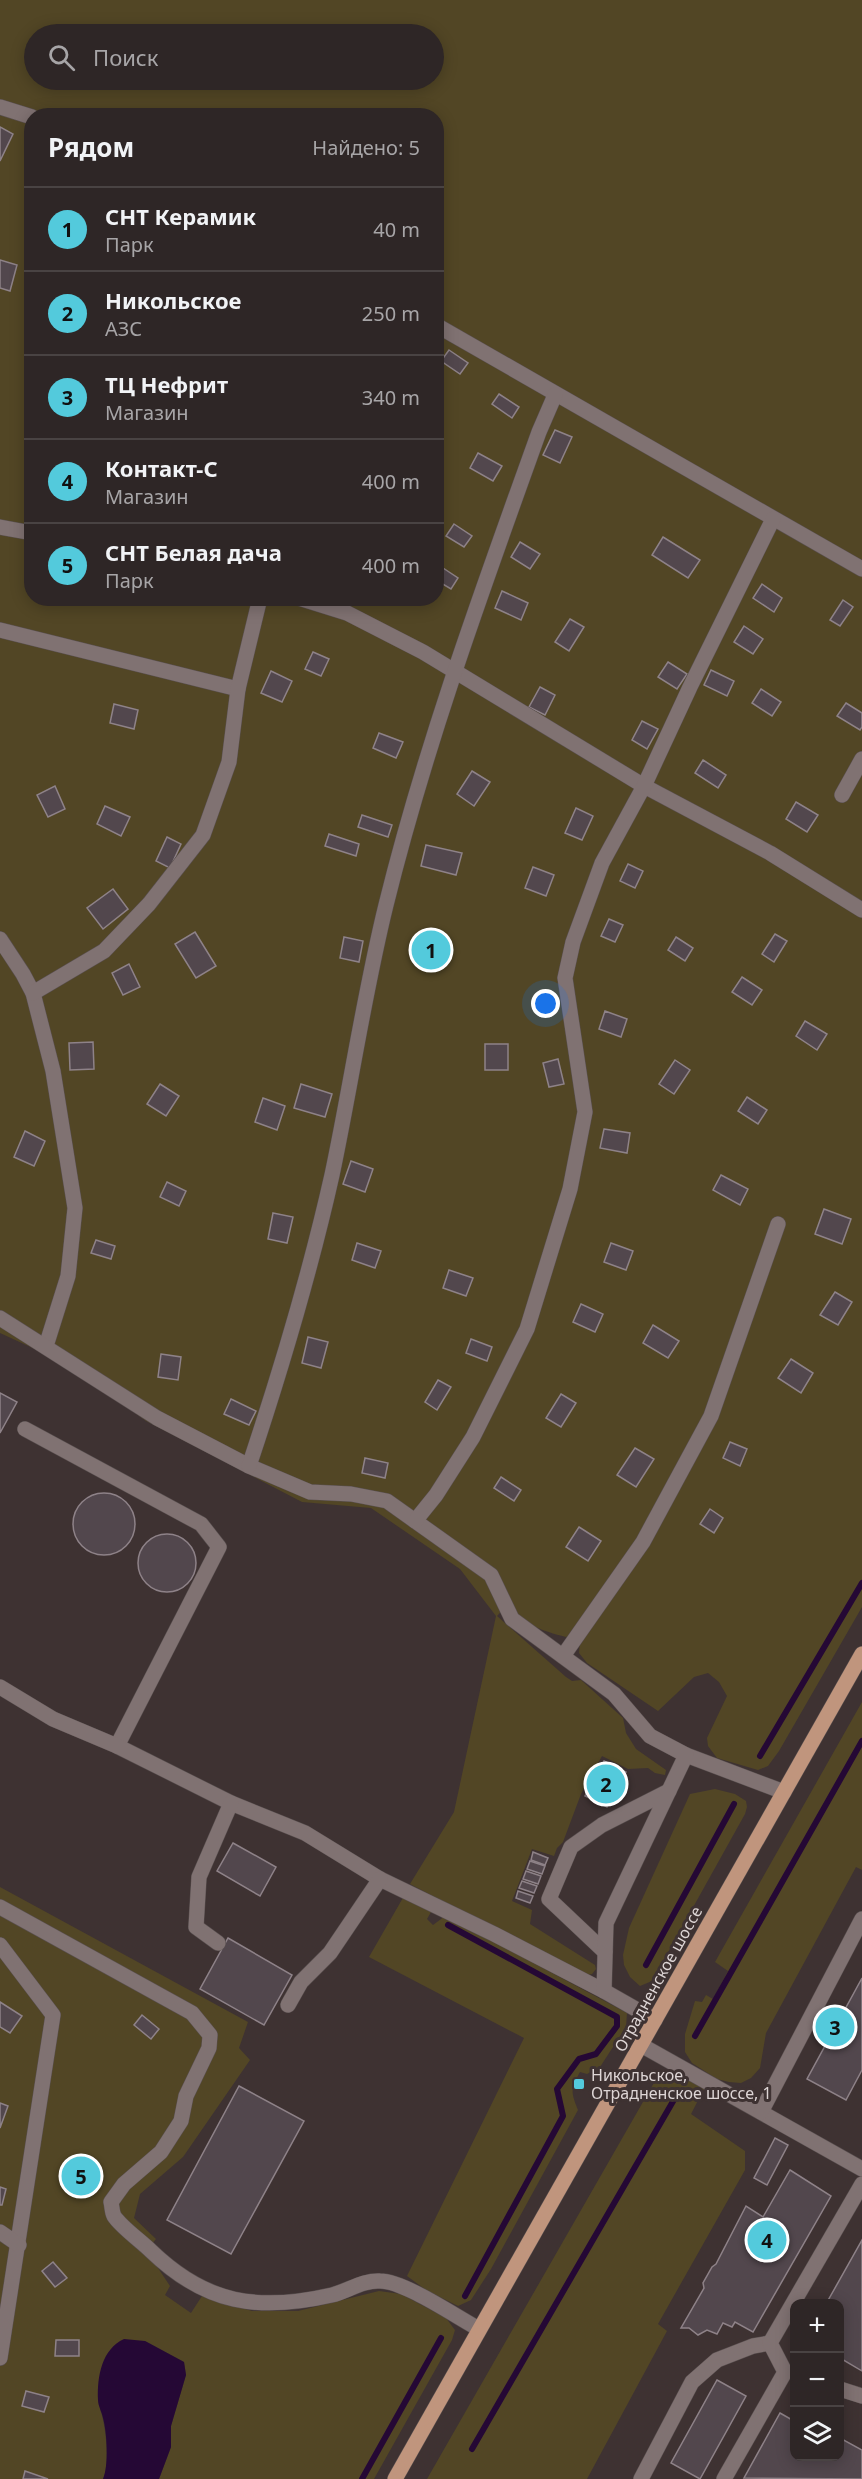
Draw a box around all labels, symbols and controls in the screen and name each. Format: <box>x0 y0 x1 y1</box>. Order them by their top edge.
search box <box>24 24 444 90</box>
icon: search <box>45 41 78 74</box>
text: Поиск <box>93 42 158 72</box>
text: Рядом <box>48 129 134 165</box>
text: Найдено: 5 <box>312 134 420 161</box>
text: СНТ Керамик <box>105 201 256 231</box>
text: 1 <box>62 216 73 243</box>
text: 40 m <box>373 216 420 243</box>
text: Парк <box>105 231 154 258</box>
text: Никольское <box>105 285 241 315</box>
text: 2 <box>62 300 73 327</box>
text: 250 m <box>362 300 420 327</box>
text: АЗС <box>105 315 142 342</box>
text: ТЦ Нефрит <box>105 369 228 399</box>
text: 3 <box>62 384 73 411</box>
text: 340 m <box>362 384 420 411</box>
text: Магазин <box>105 399 189 426</box>
text: Контакт-С <box>105 453 218 483</box>
text: 4 <box>62 468 73 495</box>
text: 400 m <box>362 468 420 495</box>
text: Магазин <box>105 483 189 510</box>
text: СНТ Белая дача <box>105 537 282 567</box>
text: 5 <box>62 552 73 579</box>
text: 400 m <box>362 552 420 579</box>
text: Парк <box>105 567 154 594</box>
pin: 1 <box>412 928 450 972</box>
your location <box>531 989 560 1018</box>
pin: 2 <box>586 1762 626 1806</box>
street label: Отрадненское шоссе <box>609 1902 707 2056</box>
pin: 3 <box>816 2004 854 2050</box>
place label: Никольское, Отрадненское шоссе, 1 <box>591 2064 772 2104</box>
marker: Никольское, Отрадненское шоссе, 1 <box>572 2077 586 2091</box>
pin: 5 <box>62 2154 100 2198</box>
pin: 4 <box>748 2218 786 2262</box>
map controls <box>790 2299 844 2461</box>
button: + <box>790 2299 844 2353</box>
button: − <box>790 2353 844 2407</box>
button: layers <box>790 2407 844 2461</box>

